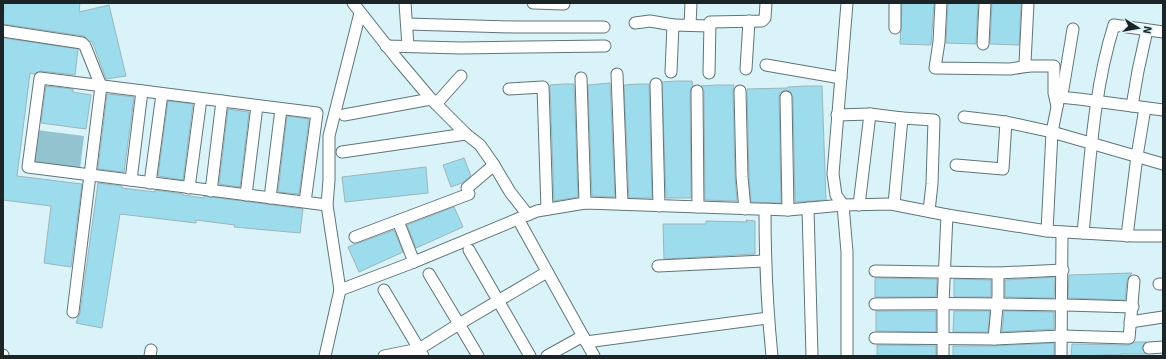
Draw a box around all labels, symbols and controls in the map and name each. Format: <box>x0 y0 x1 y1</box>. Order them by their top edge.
north arrow <box>1118 8 1158 48</box>
text: N <box>1140 25 1154 35</box>

